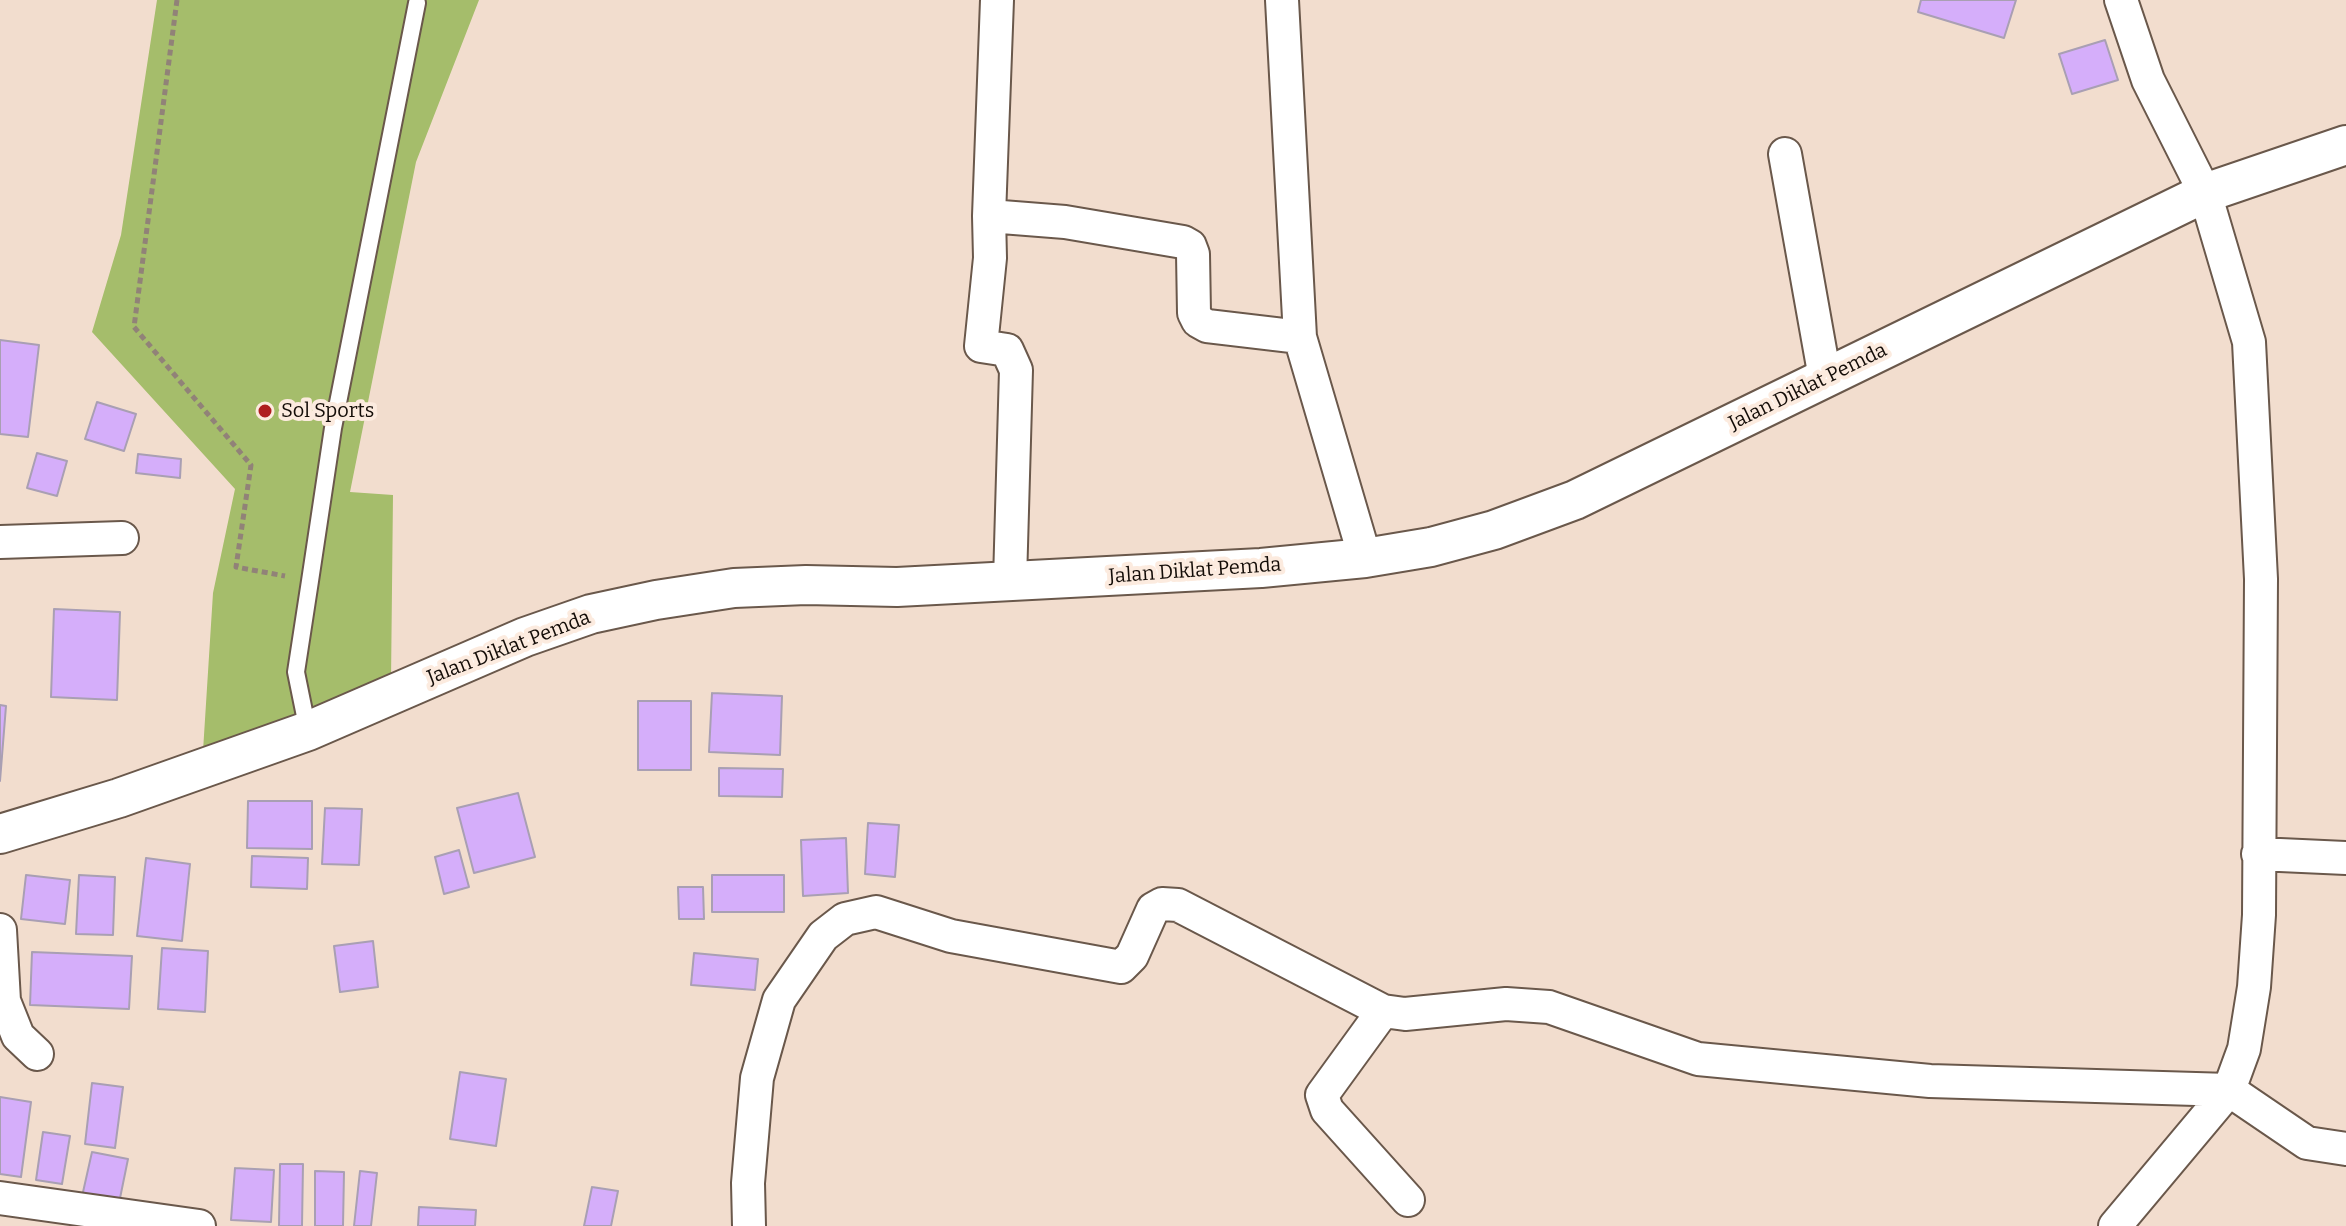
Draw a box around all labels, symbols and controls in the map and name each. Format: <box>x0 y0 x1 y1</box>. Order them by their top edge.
street label: Jalan Diklat Pemda <box>1725 338 1891 436</box>
place label: Sol Sports <box>281 399 374 423</box>
marker: Sol Sports <box>256 402 274 420</box>
street label: Jalan Diklat Pemda <box>1108 553 1282 589</box>
street label: Jalan Diklat Pemda <box>424 606 594 690</box>

